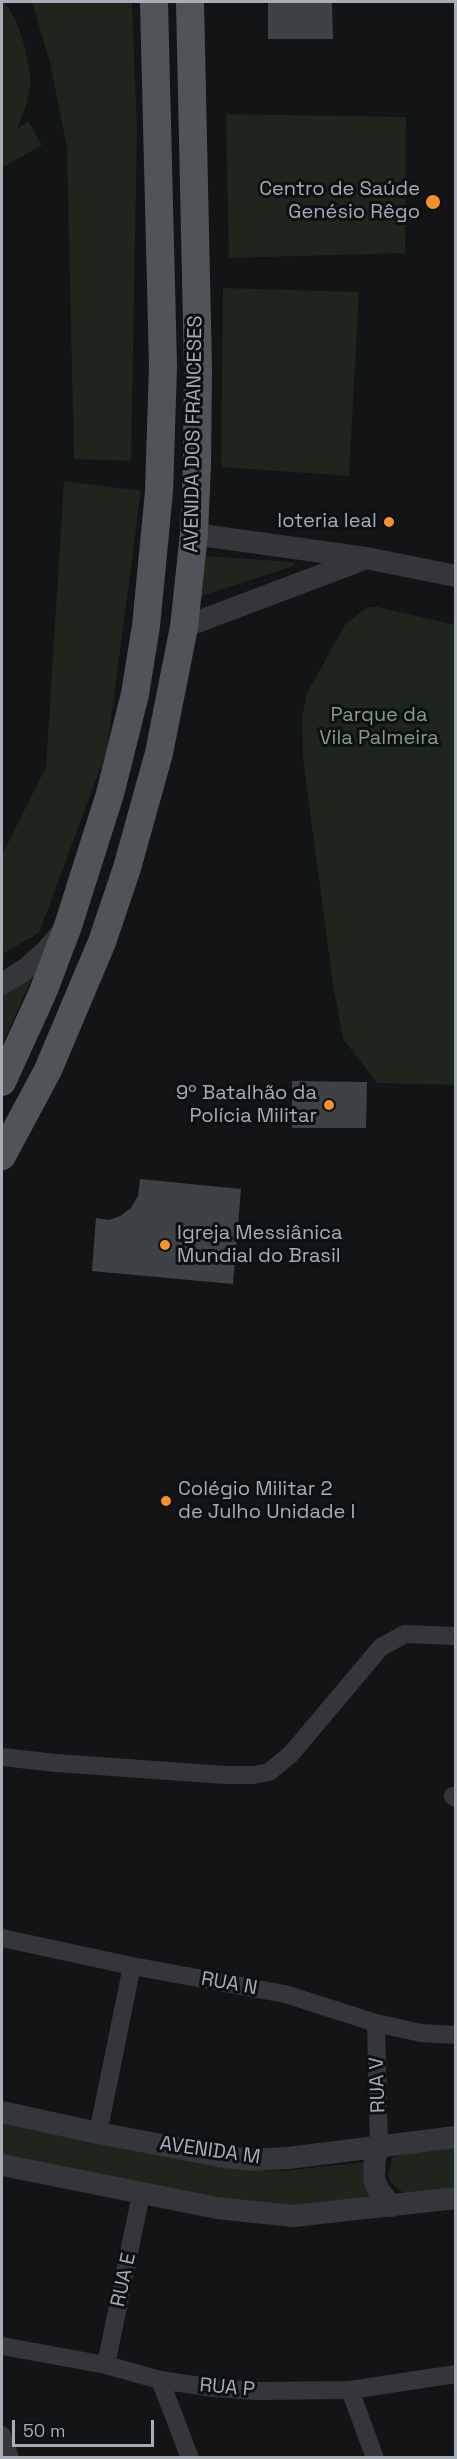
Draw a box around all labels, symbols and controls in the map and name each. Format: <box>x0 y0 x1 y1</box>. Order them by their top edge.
place label: Centro de Saúde Genésio Rêgo <box>259 178 420 225</box>
marker: Centro de Saúde Genésio Rêgo <box>424 193 442 211</box>
street label: AVENIDA DOS FRANCESES <box>180 315 208 553</box>
place label: loteria leal <box>277 510 377 534</box>
marker: loteria leal <box>382 515 396 529</box>
park label: Parque da Vila Palmeira <box>319 704 439 751</box>
place label: 9º Batalhão da Polícia Militar <box>176 1082 317 1129</box>
marker: 9º Batalhão da Polícia Militar <box>322 1098 336 1112</box>
place label: Igreja Messiânica Mundial do Brasil <box>177 1222 343 1269</box>
marker: Igreja Messiânica Mundial do Brasil <box>158 1238 172 1252</box>
place label: Colégio Militar 2 de Julho Unidade I <box>178 1478 355 1525</box>
marker: Colégio Militar 2 de Julho Unidade I <box>159 1494 173 1508</box>
street label: RUA N <box>199 1967 259 2001</box>
street label: RUA V <box>365 2057 391 2113</box>
street label: AVENIDA M <box>158 2132 262 2170</box>
street label: RUA E <box>107 2251 141 2309</box>
street label: RUA P <box>198 2374 256 2402</box>
scale bar <box>15 2408 158 2446</box>
text: 50 m <box>23 2419 65 2442</box>

